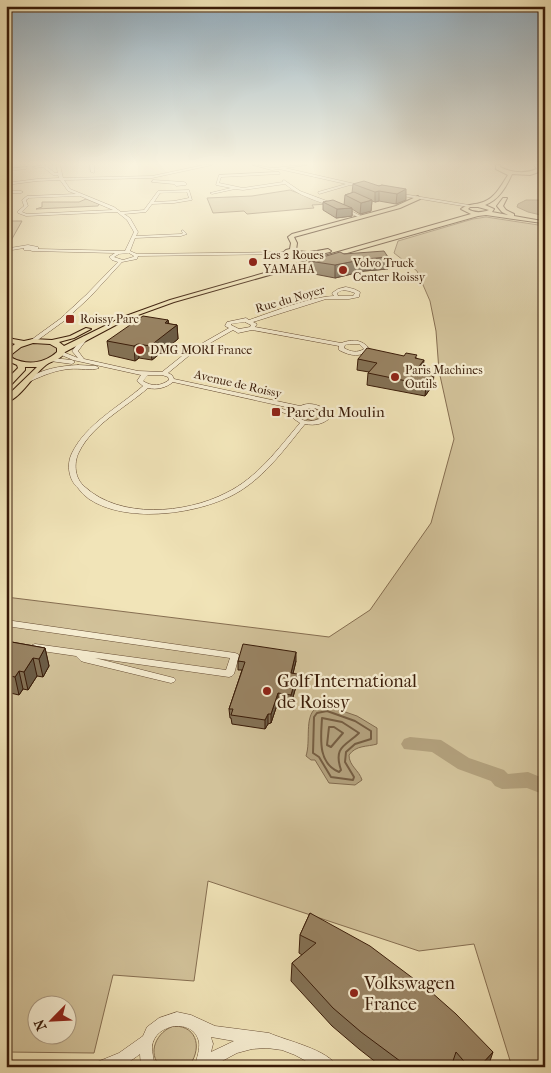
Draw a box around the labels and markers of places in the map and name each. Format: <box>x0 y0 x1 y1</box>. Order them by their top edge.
place label: Les 2 Roues YAMAHA <box>262 248 324 276</box>
marker: Les 2 Roues YAMAHA <box>247 256 259 268</box>
place label: Volvo Truck Center Roissy <box>352 256 426 284</box>
marker: Volvo Truck Center Roissy <box>337 264 349 276</box>
place label: Roissy Parc <box>80 312 139 326</box>
marker: Roissy Parc <box>64 313 76 325</box>
place label: DMG MORI France <box>150 343 252 357</box>
marker: DMG MORI France <box>134 344 146 356</box>
place label: Paris Machines Outils <box>405 363 483 391</box>
marker: Paris Machines Outils <box>389 371 401 383</box>
place label: Parc du Moulin <box>286 403 385 421</box>
marker: Parc du Moulin <box>270 406 282 418</box>
place label: Golf International de Roissy <box>277 671 417 713</box>
marker: Golf International de Roissy <box>261 685 273 697</box>
place label: Volkswagen France <box>363 973 455 1015</box>
marker: Volkswagen France <box>348 987 360 999</box>

